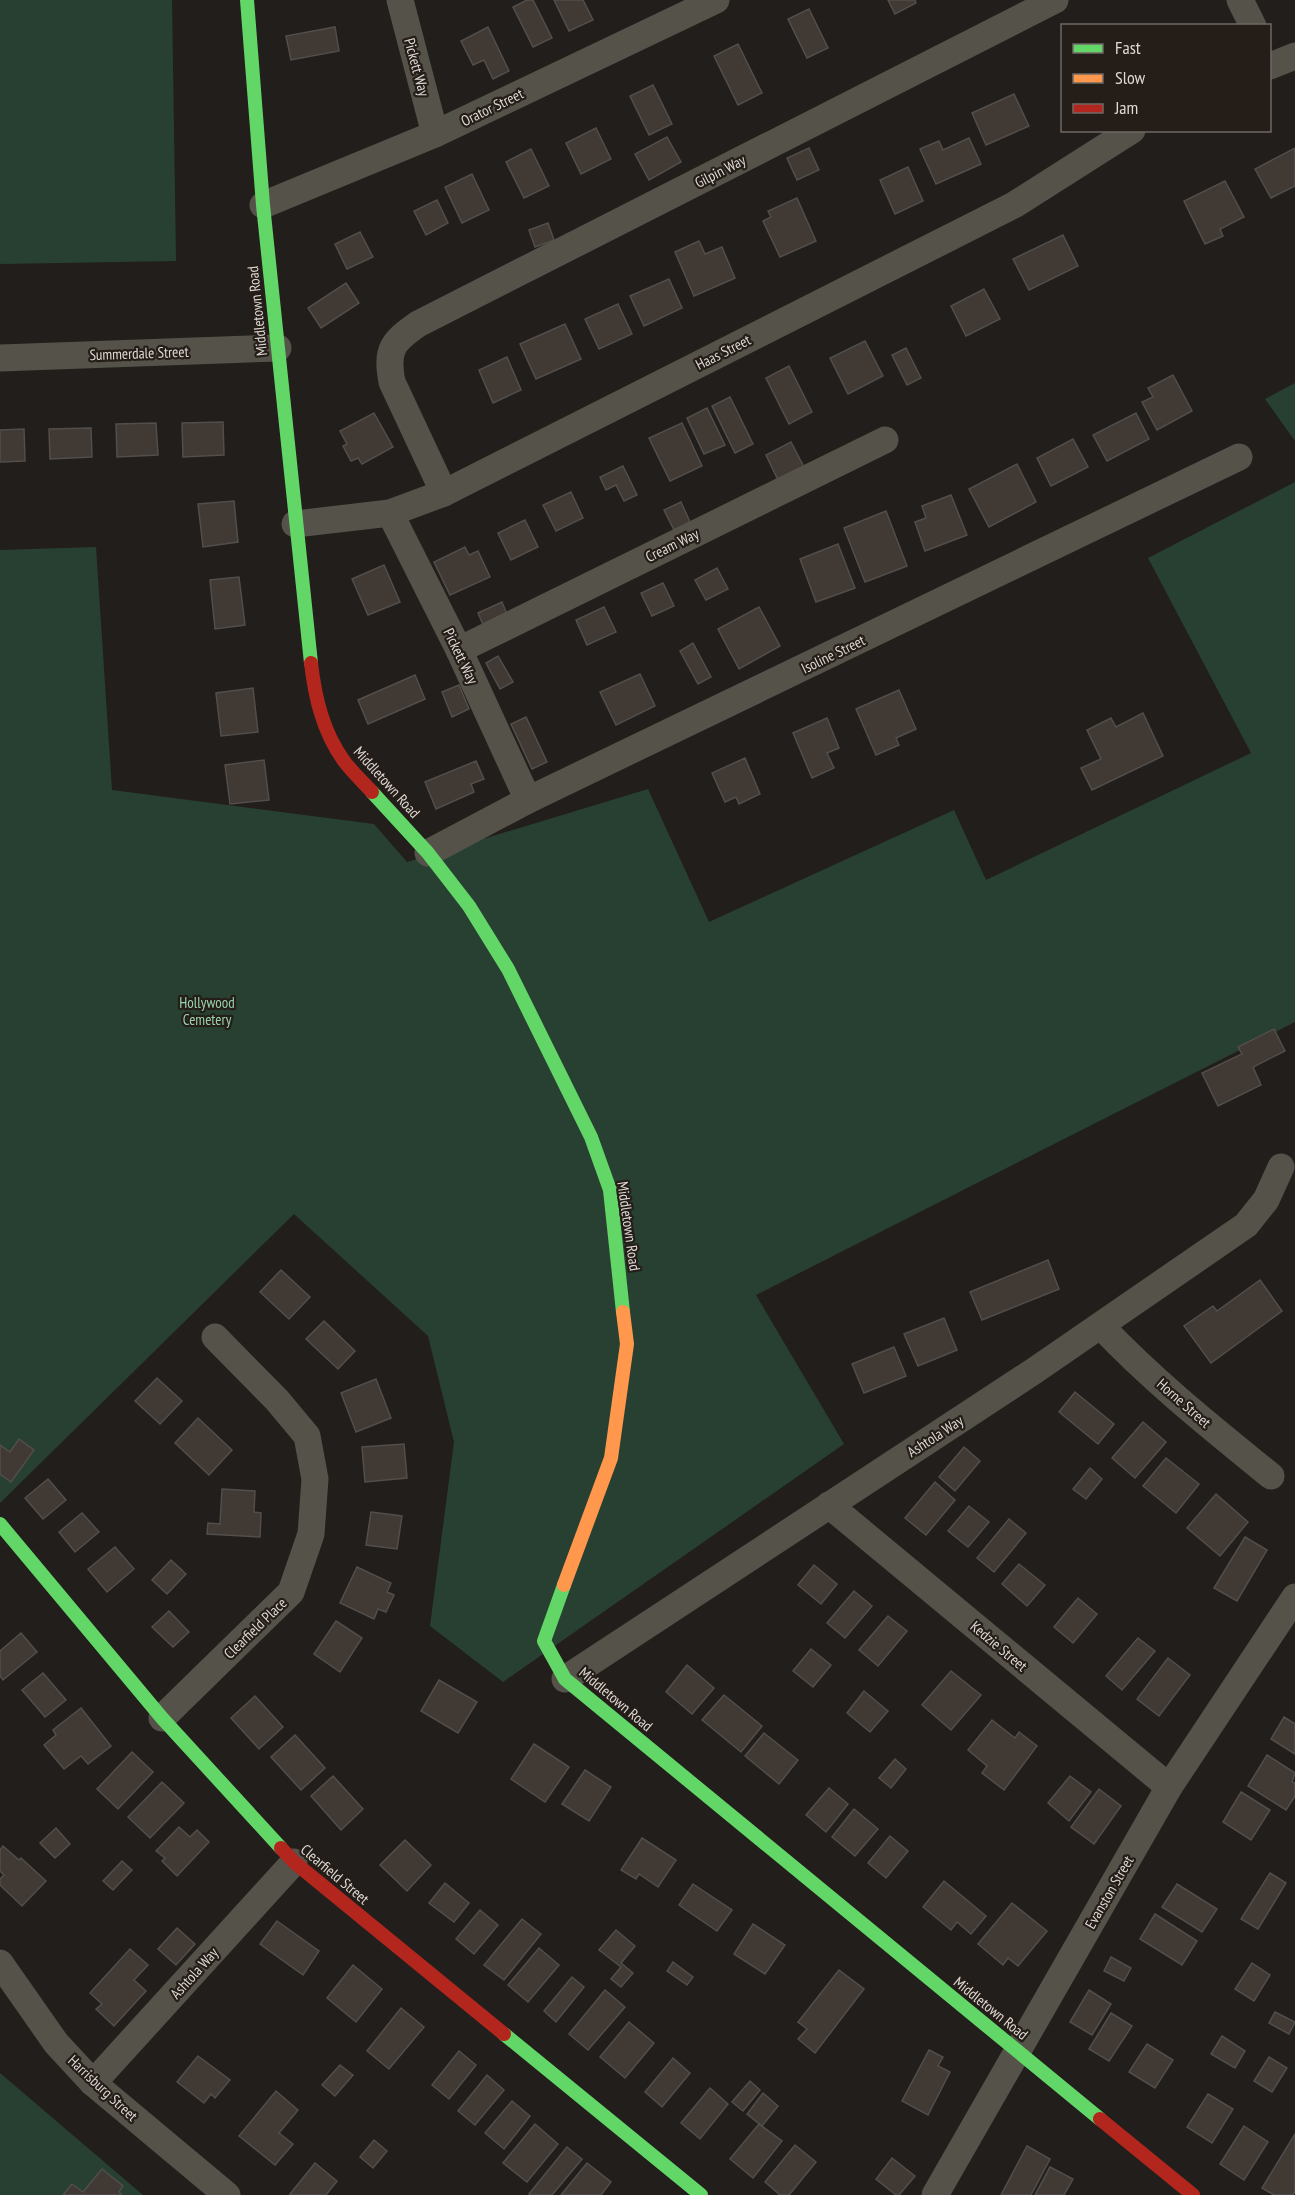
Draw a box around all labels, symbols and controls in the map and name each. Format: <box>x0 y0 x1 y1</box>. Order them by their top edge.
legend <box>1061 24 1271 132</box>
street label: Pickett Way <box>400 36 434 99</box>
text: Fast <box>1115 36 1141 59</box>
text: Slow <box>1115 66 1146 89</box>
street label: Orator Street <box>458 84 526 130</box>
text: Jam <box>1114 96 1138 119</box>
street label: Gilpin Way <box>691 150 749 192</box>
street label: Middletown Road <box>243 265 271 357</box>
street label: Haas Street <box>692 330 754 374</box>
street label: Summerdale Street <box>89 342 189 364</box>
street label: Cream Way <box>642 524 702 566</box>
street label: Pickett Way <box>439 625 483 687</box>
street label: Isoline Street <box>798 630 868 678</box>
street label: Middletown Road <box>350 742 424 822</box>
park label: Hollywood Cemetery <box>179 993 235 1029</box>
street label: Middletown Road <box>613 1180 645 1272</box>
street label: Horne Street <box>1153 1374 1215 1432</box>
street label: Ashtola Way <box>903 1411 967 1461</box>
street label: Clearfield Place <box>220 1593 290 1663</box>
street label: Kedzie Street <box>967 1617 1031 1675</box>
street label: Middletown Road <box>575 1663 657 1735</box>
street label: Clearfield Street <box>297 1840 373 1908</box>
street label: Evanston Street <box>1080 1852 1138 1932</box>
street label: Ashtola Way <box>166 1943 222 2003</box>
street label: Middletown Road <box>950 1972 1032 2044</box>
street label: Harrisburg Street <box>64 2051 142 2125</box>

